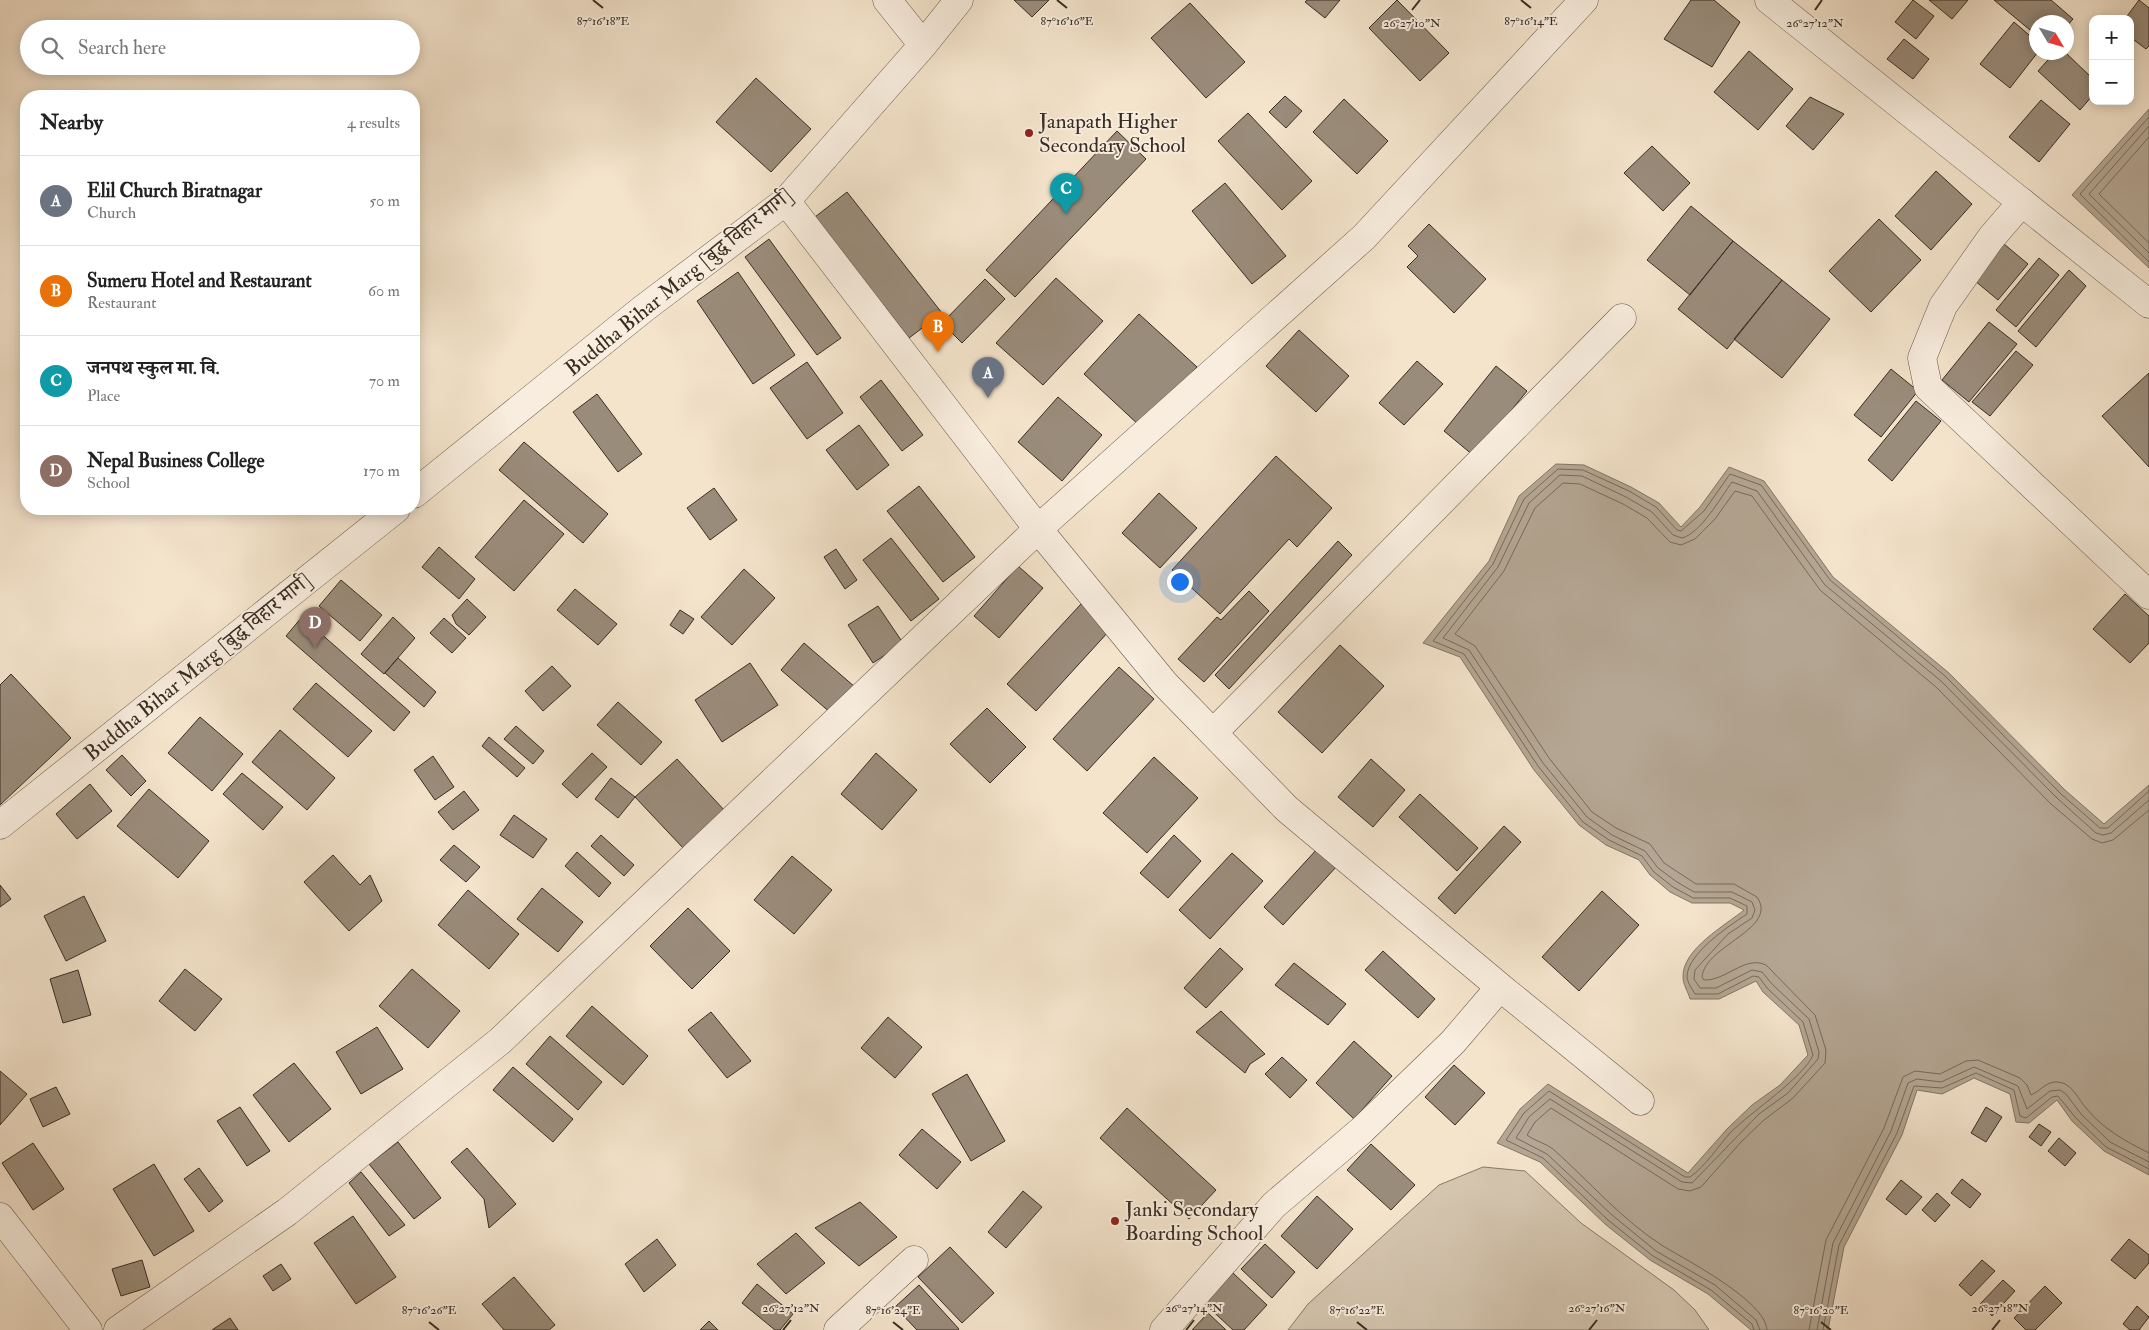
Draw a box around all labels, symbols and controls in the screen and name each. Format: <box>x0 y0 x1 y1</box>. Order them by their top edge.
text: 87°16'18"E <box>577 14 630 29</box>
text: 87°16'16"E <box>1041 14 1094 29</box>
text: 87°16'14"E <box>1504 14 1558 29</box>
north arrow <box>2029 15 2074 60</box>
map controls <box>2089 15 2134 105</box>
button: + <box>2089 15 2134 60</box>
text: 26°27'10"N <box>1383 16 1441 31</box>
text: 26°27'12"N <box>1786 16 1844 31</box>
search box <box>20 20 420 75</box>
icon: search <box>38 34 66 62</box>
text: Search here <box>78 36 166 60</box>
button: − <box>2089 60 2134 105</box>
place label: Janapath Higher Secondary School <box>1038 108 1186 159</box>
text: Nearby <box>40 109 103 136</box>
text: 4 results <box>347 113 400 133</box>
marker: Janapath Higher Secondary School <box>1023 127 1035 139</box>
pin: C <box>1050 173 1082 214</box>
text: Elil Church Biratnagar <box>87 179 262 203</box>
street label: Buddha Bihar Marg [बुद्ध विहार मार्ग] <box>560 182 798 382</box>
text: A <box>51 191 61 211</box>
text: 50 m <box>369 191 400 211</box>
text: Church <box>87 203 136 223</box>
text: Sumeru Hotel and Restaurant <box>87 269 312 293</box>
text: B <box>51 281 61 301</box>
text: 60 m <box>368 281 400 301</box>
text: Restaurant <box>87 293 156 313</box>
pin: B <box>922 311 954 352</box>
text: जनपथ स्कुल मा. वि. <box>87 356 219 380</box>
pin: A <box>972 357 1004 398</box>
text: C <box>50 371 62 391</box>
text: 70 m <box>369 371 400 391</box>
text: Place <box>87 386 120 406</box>
text: Nepal Business College <box>87 449 264 473</box>
text: D <box>49 461 63 481</box>
text: 170 m <box>363 461 400 481</box>
text: School <box>87 473 130 493</box>
street label: Buddha Bihar Marg [बुद्ध विहार मार्ग] <box>79 567 317 767</box>
your location <box>1167 569 1193 595</box>
pin: D <box>299 607 331 648</box>
place label: Janki Secondary Boarding School <box>1124 1196 1264 1247</box>
marker: Janki Secondary Boarding School <box>1109 1215 1121 1227</box>
text: 26°27'12"N <box>762 1301 820 1316</box>
text: 26°27'14"N <box>1165 1301 1223 1316</box>
text: 26°27'16"N <box>1568 1301 1626 1316</box>
text: 26°27'18"N <box>1972 1301 2029 1316</box>
text: 87°16'26"E <box>402 1303 457 1318</box>
text: 87°16'24"E <box>865 1303 921 1318</box>
text: 87°16'22"E <box>1330 1303 1385 1318</box>
text: 87°16'20"E <box>1794 1303 1849 1318</box>

